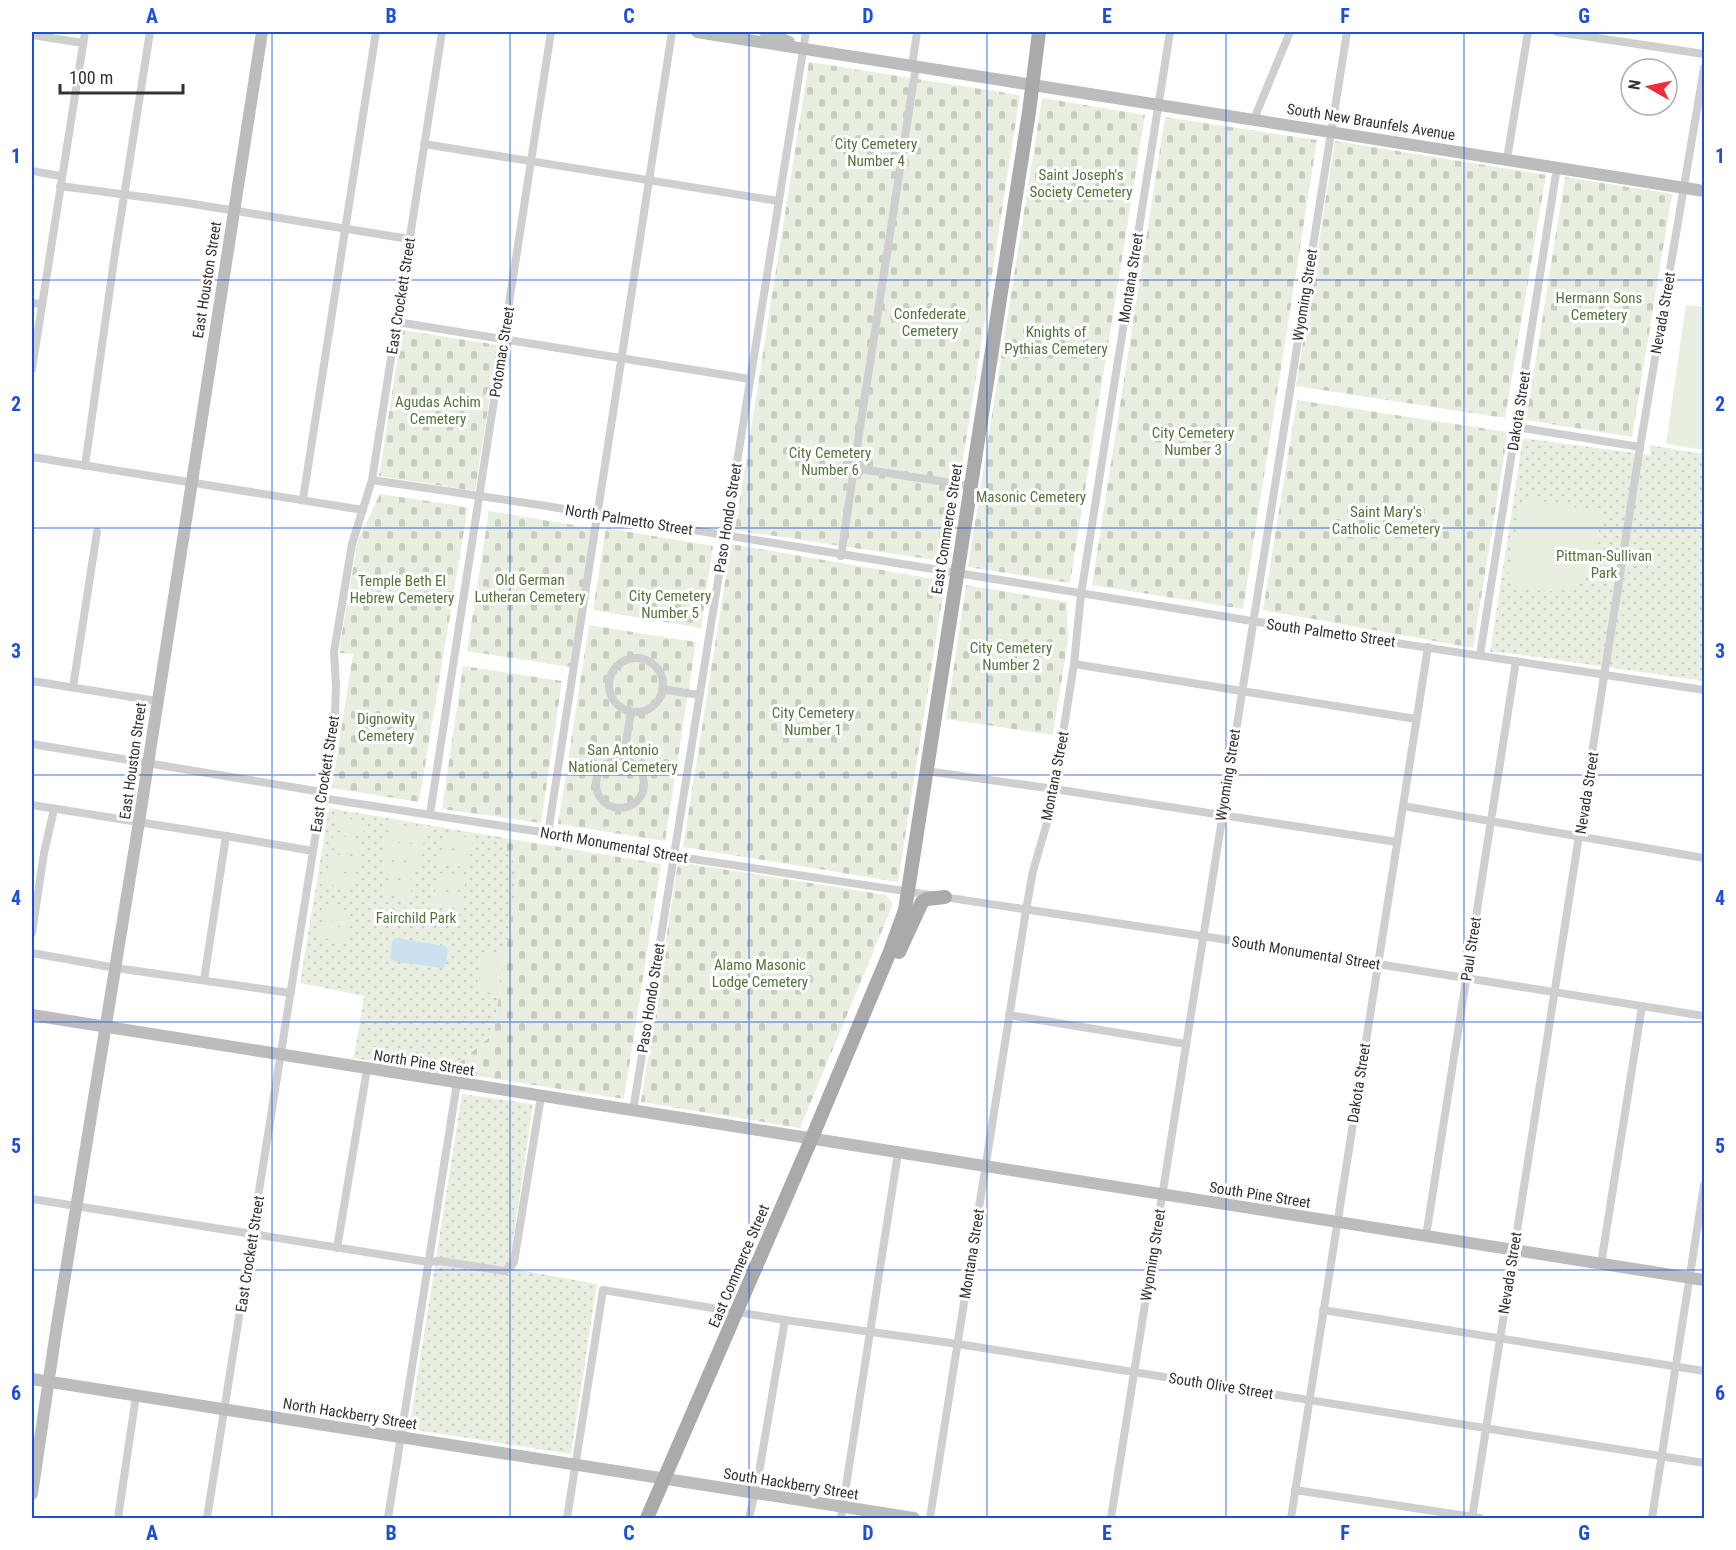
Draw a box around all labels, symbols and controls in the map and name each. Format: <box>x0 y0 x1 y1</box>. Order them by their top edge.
text: A <box>146 4 158 28</box>
text: B <box>385 4 397 28</box>
text: C <box>623 4 635 28</box>
text: D <box>862 4 874 28</box>
text: E <box>1102 4 1112 28</box>
text: F <box>1340 4 1350 28</box>
text: G <box>1578 4 1590 28</box>
scale bar <box>60 57 183 95</box>
north arrow <box>1619 57 1679 117</box>
text: 100 m <box>69 67 113 88</box>
text: N <box>1625 78 1645 91</box>
street label: South New Braunfels Avenue <box>1286 100 1456 144</box>
park label: City Cemetery Number 4 <box>835 135 917 170</box>
text: 1 <box>11 144 21 168</box>
text: 1 <box>1715 144 1725 168</box>
park label: Saint Joseph's Society Cemetery <box>1029 166 1133 201</box>
street label: East Houston Street <box>189 220 225 340</box>
street label: Montana Street <box>1115 232 1147 324</box>
street label: East Crockett Street <box>383 236 419 356</box>
street label: Wyoming Street <box>1289 248 1321 342</box>
street label: Nevada Street <box>1647 271 1679 355</box>
park label: Hermann Sons Cemetery <box>1556 289 1643 324</box>
street label: Potomac Street <box>486 305 518 399</box>
park label: Confederate Cemetery <box>894 305 966 340</box>
park label: Knights of Pythias Cemetery <box>1004 323 1108 358</box>
street label: Dakota Street <box>1504 370 1534 452</box>
text: 2 <box>11 392 21 416</box>
text: 2 <box>1715 392 1725 416</box>
park label: Agudas Achim Cemetery <box>395 393 481 428</box>
park label: City Cemetery Number 3 <box>1152 424 1234 459</box>
park label: City Cemetery Number 6 <box>789 444 871 479</box>
street label: Paso Hondo Street <box>710 462 746 574</box>
street label: East Commerce Street <box>928 462 966 596</box>
park label: Masonic Cemetery <box>976 488 1086 506</box>
street label: North Palmetto Street <box>564 501 694 539</box>
park label: Saint Mary's Catholic Cemetery <box>1332 503 1440 538</box>
park label: Pittman-Sullivan Park <box>1556 547 1652 582</box>
park label: Old German Lutheran Cemetery <box>474 571 586 606</box>
park label: Temple Beth El Hebrew Cemetery <box>350 572 454 607</box>
park label: City Cemetery Number 5 <box>629 587 711 622</box>
street label: South Palmetto Street <box>1266 615 1396 651</box>
text: 3 <box>11 639 21 663</box>
park label: City Cemetery Number 2 <box>970 639 1052 674</box>
text: 3 <box>1715 639 1725 663</box>
street label: East Houston Street <box>116 701 150 821</box>
park label: City Cemetery Number 1 <box>772 704 854 739</box>
park label: Dignowity Cemetery <box>357 710 415 745</box>
street label: East Crockett Street <box>307 714 343 834</box>
street label: Wyoming Street <box>1212 728 1244 822</box>
street label: Montana Street <box>1038 730 1072 822</box>
park label: San Antonio National Cemetery <box>568 741 678 776</box>
street label: Nevada Street <box>1572 751 1602 835</box>
street label: North Monumental Street <box>539 823 689 867</box>
text: 4 <box>11 886 21 910</box>
text: 4 <box>1715 886 1725 910</box>
park label: Fairchild Park <box>376 909 457 927</box>
street label: Paul Street <box>1457 916 1485 982</box>
street label: South Monumental Street <box>1230 932 1382 974</box>
street label: Paso Hondo Street <box>633 942 669 1054</box>
park label: Alamo Masonic Lodge Cemetery <box>712 956 808 991</box>
street label: Dakota Street <box>1344 1042 1374 1124</box>
street label: North Pine Street <box>372 1046 476 1080</box>
text: 5 <box>11 1134 21 1158</box>
text: 5 <box>1715 1134 1725 1158</box>
street label: South Pine Street <box>1208 1178 1312 1212</box>
street label: East Crockett Street <box>232 1194 268 1314</box>
street label: East Commerce Street <box>705 1202 773 1330</box>
street label: Montana Street <box>956 1208 988 1300</box>
street label: Wyoming Street <box>1137 1208 1169 1302</box>
street label: Nevada Street <box>1495 1231 1525 1315</box>
street label: South Olive Street <box>1167 1369 1275 1403</box>
text: 6 <box>11 1381 21 1405</box>
text: 6 <box>1715 1381 1725 1405</box>
street label: North Hackberry Street <box>282 1395 418 1433</box>
street label: South Hackberry Street <box>722 1464 860 1504</box>
text: A <box>146 1521 158 1545</box>
text: B <box>385 1521 397 1545</box>
text: C <box>623 1521 635 1545</box>
text: D <box>862 1521 874 1545</box>
text: E <box>1102 1521 1112 1545</box>
text: F <box>1340 1521 1350 1545</box>
text: G <box>1578 1521 1590 1545</box>

